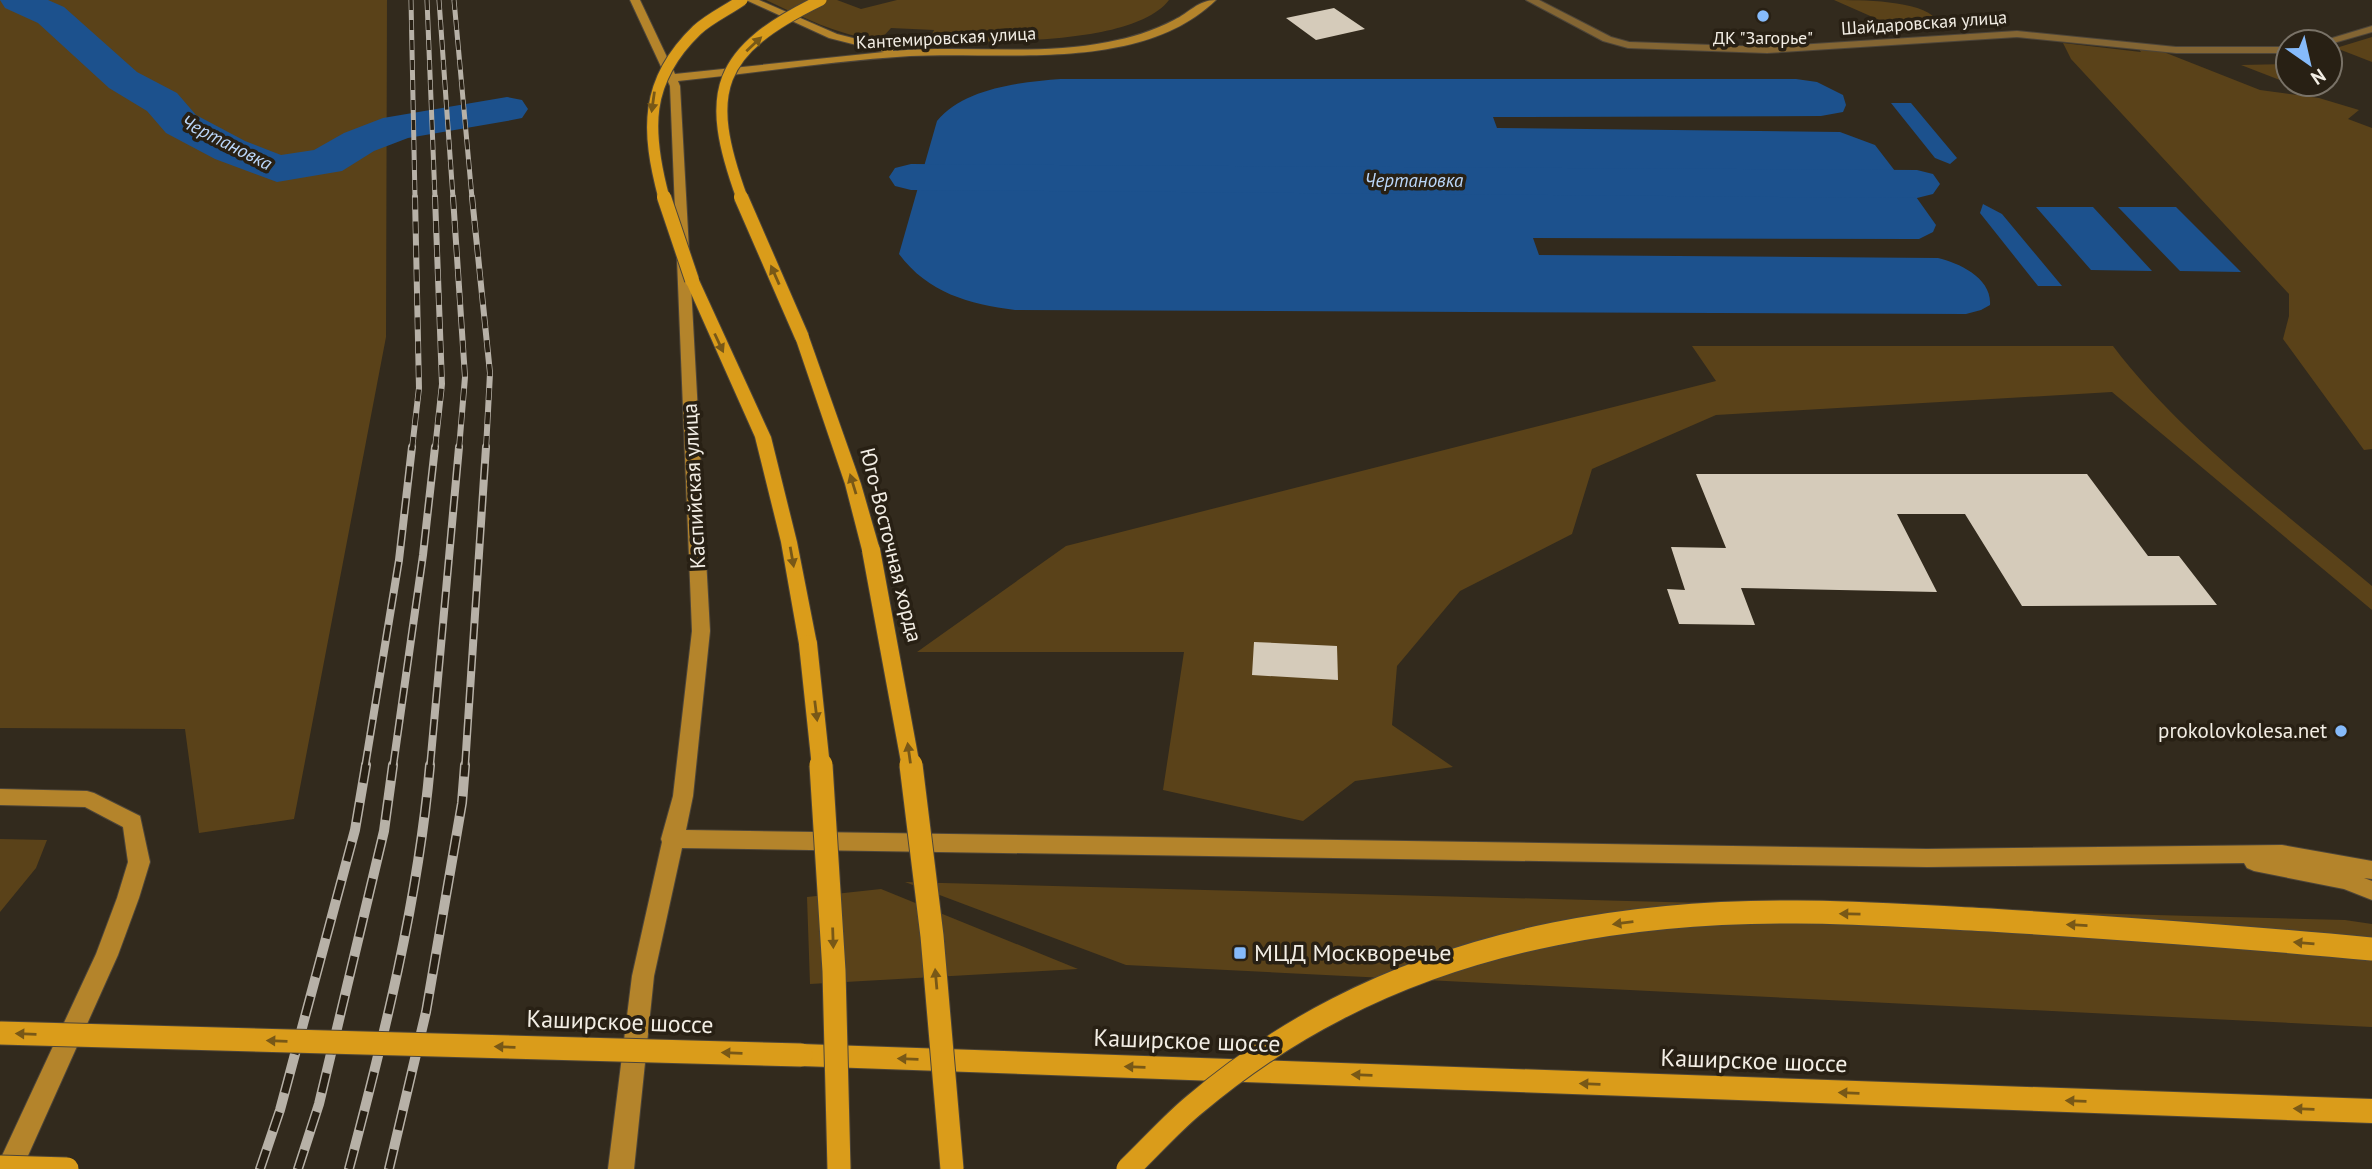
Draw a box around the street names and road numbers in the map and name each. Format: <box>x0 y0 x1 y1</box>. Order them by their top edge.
street label: Шайдаровская улица <box>1840 5 2008 40</box>
street label: Кантемировская улица <box>855 21 1037 54</box>
street label: Каспийская улица <box>676 403 711 570</box>
street label: Юго-Восточная хорда <box>854 445 929 645</box>
street label: Каширское шоссе <box>526 1003 714 1040</box>
street label: Каширское шоссе <box>1093 1022 1281 1059</box>
street label: Каширское шоссе <box>1660 1042 1848 1079</box>

